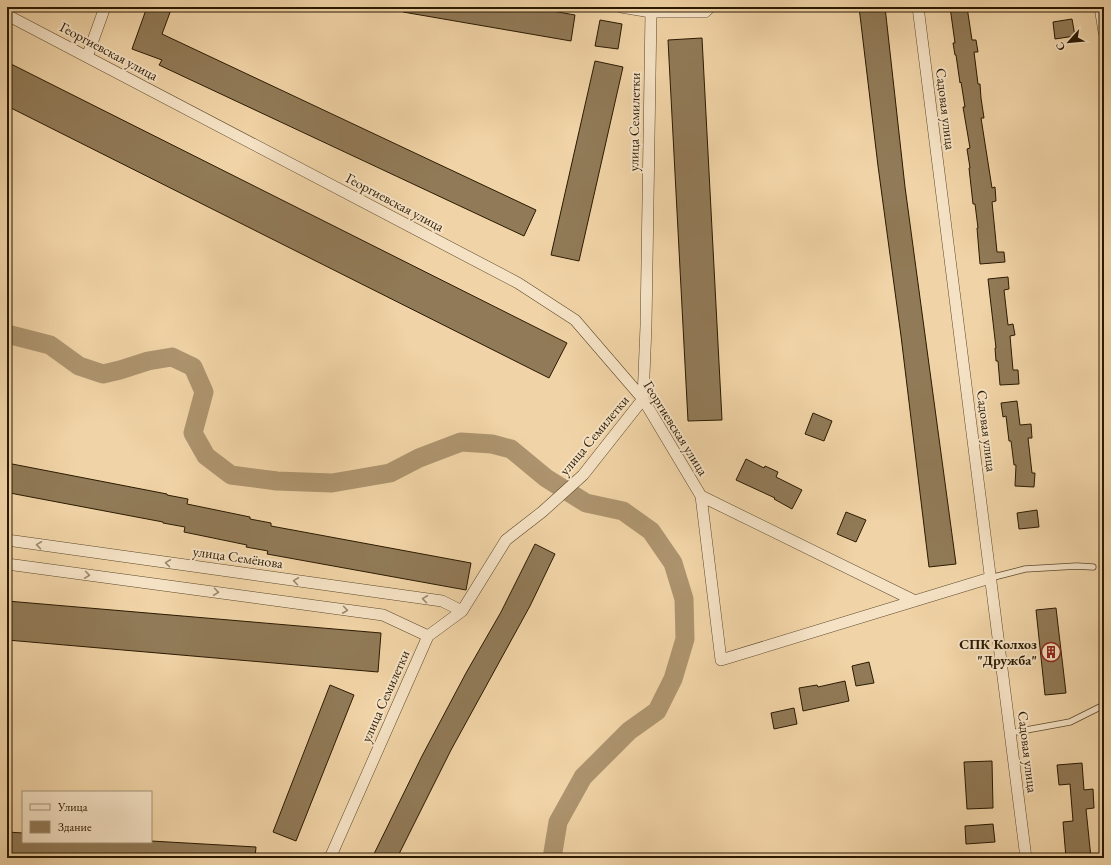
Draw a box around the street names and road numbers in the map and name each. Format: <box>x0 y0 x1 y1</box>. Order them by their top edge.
street label: Георгиевская улица <box>57 18 162 85</box>
street label: Садовая улица <box>932 67 960 151</box>
street label: улица Семилетки <box>624 72 644 172</box>
street label: Георгиевская улица <box>343 169 448 236</box>
street label: Георгиевская улица <box>640 377 713 479</box>
street label: Садовая улица <box>973 389 1001 473</box>
street label: улица Семилетки <box>555 391 633 479</box>
street label: улица Семёнова <box>192 542 285 572</box>
street label: улица Семилетки <box>357 647 414 745</box>
street label: Садовая улица <box>1014 710 1042 794</box>

